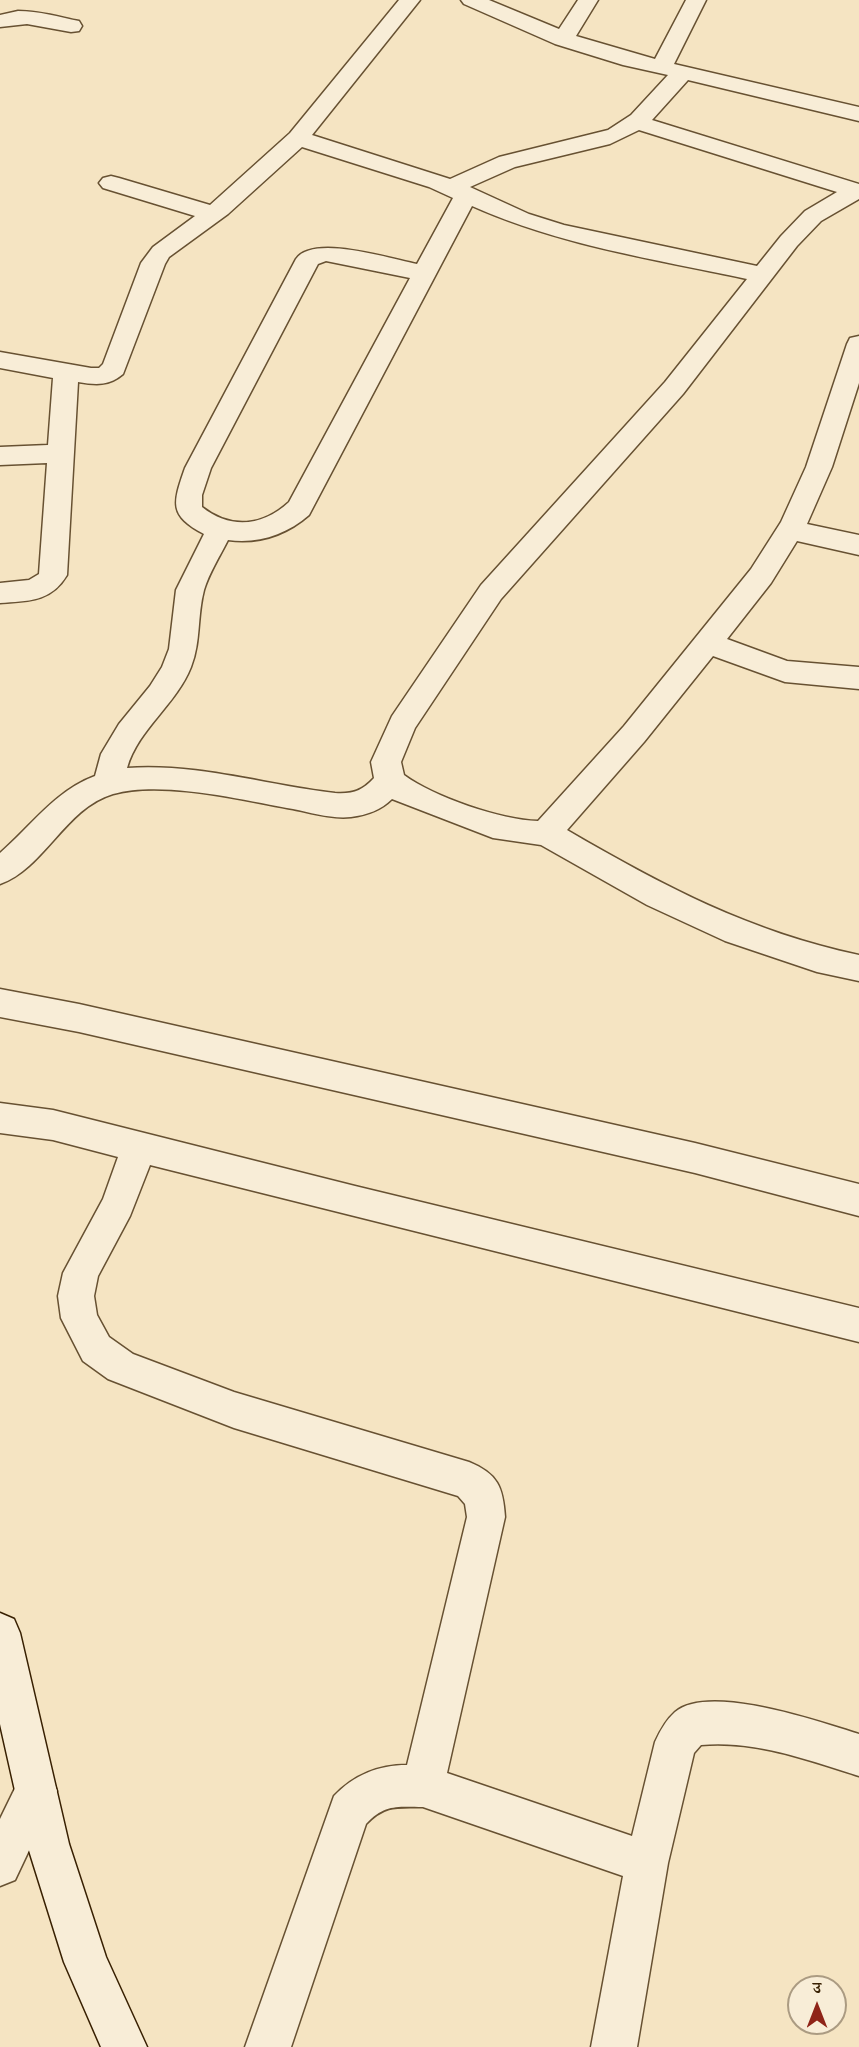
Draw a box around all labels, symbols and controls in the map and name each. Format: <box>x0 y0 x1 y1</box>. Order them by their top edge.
north arrow <box>787 1975 847 2035</box>
text: उ <box>813 1981 821 1997</box>

